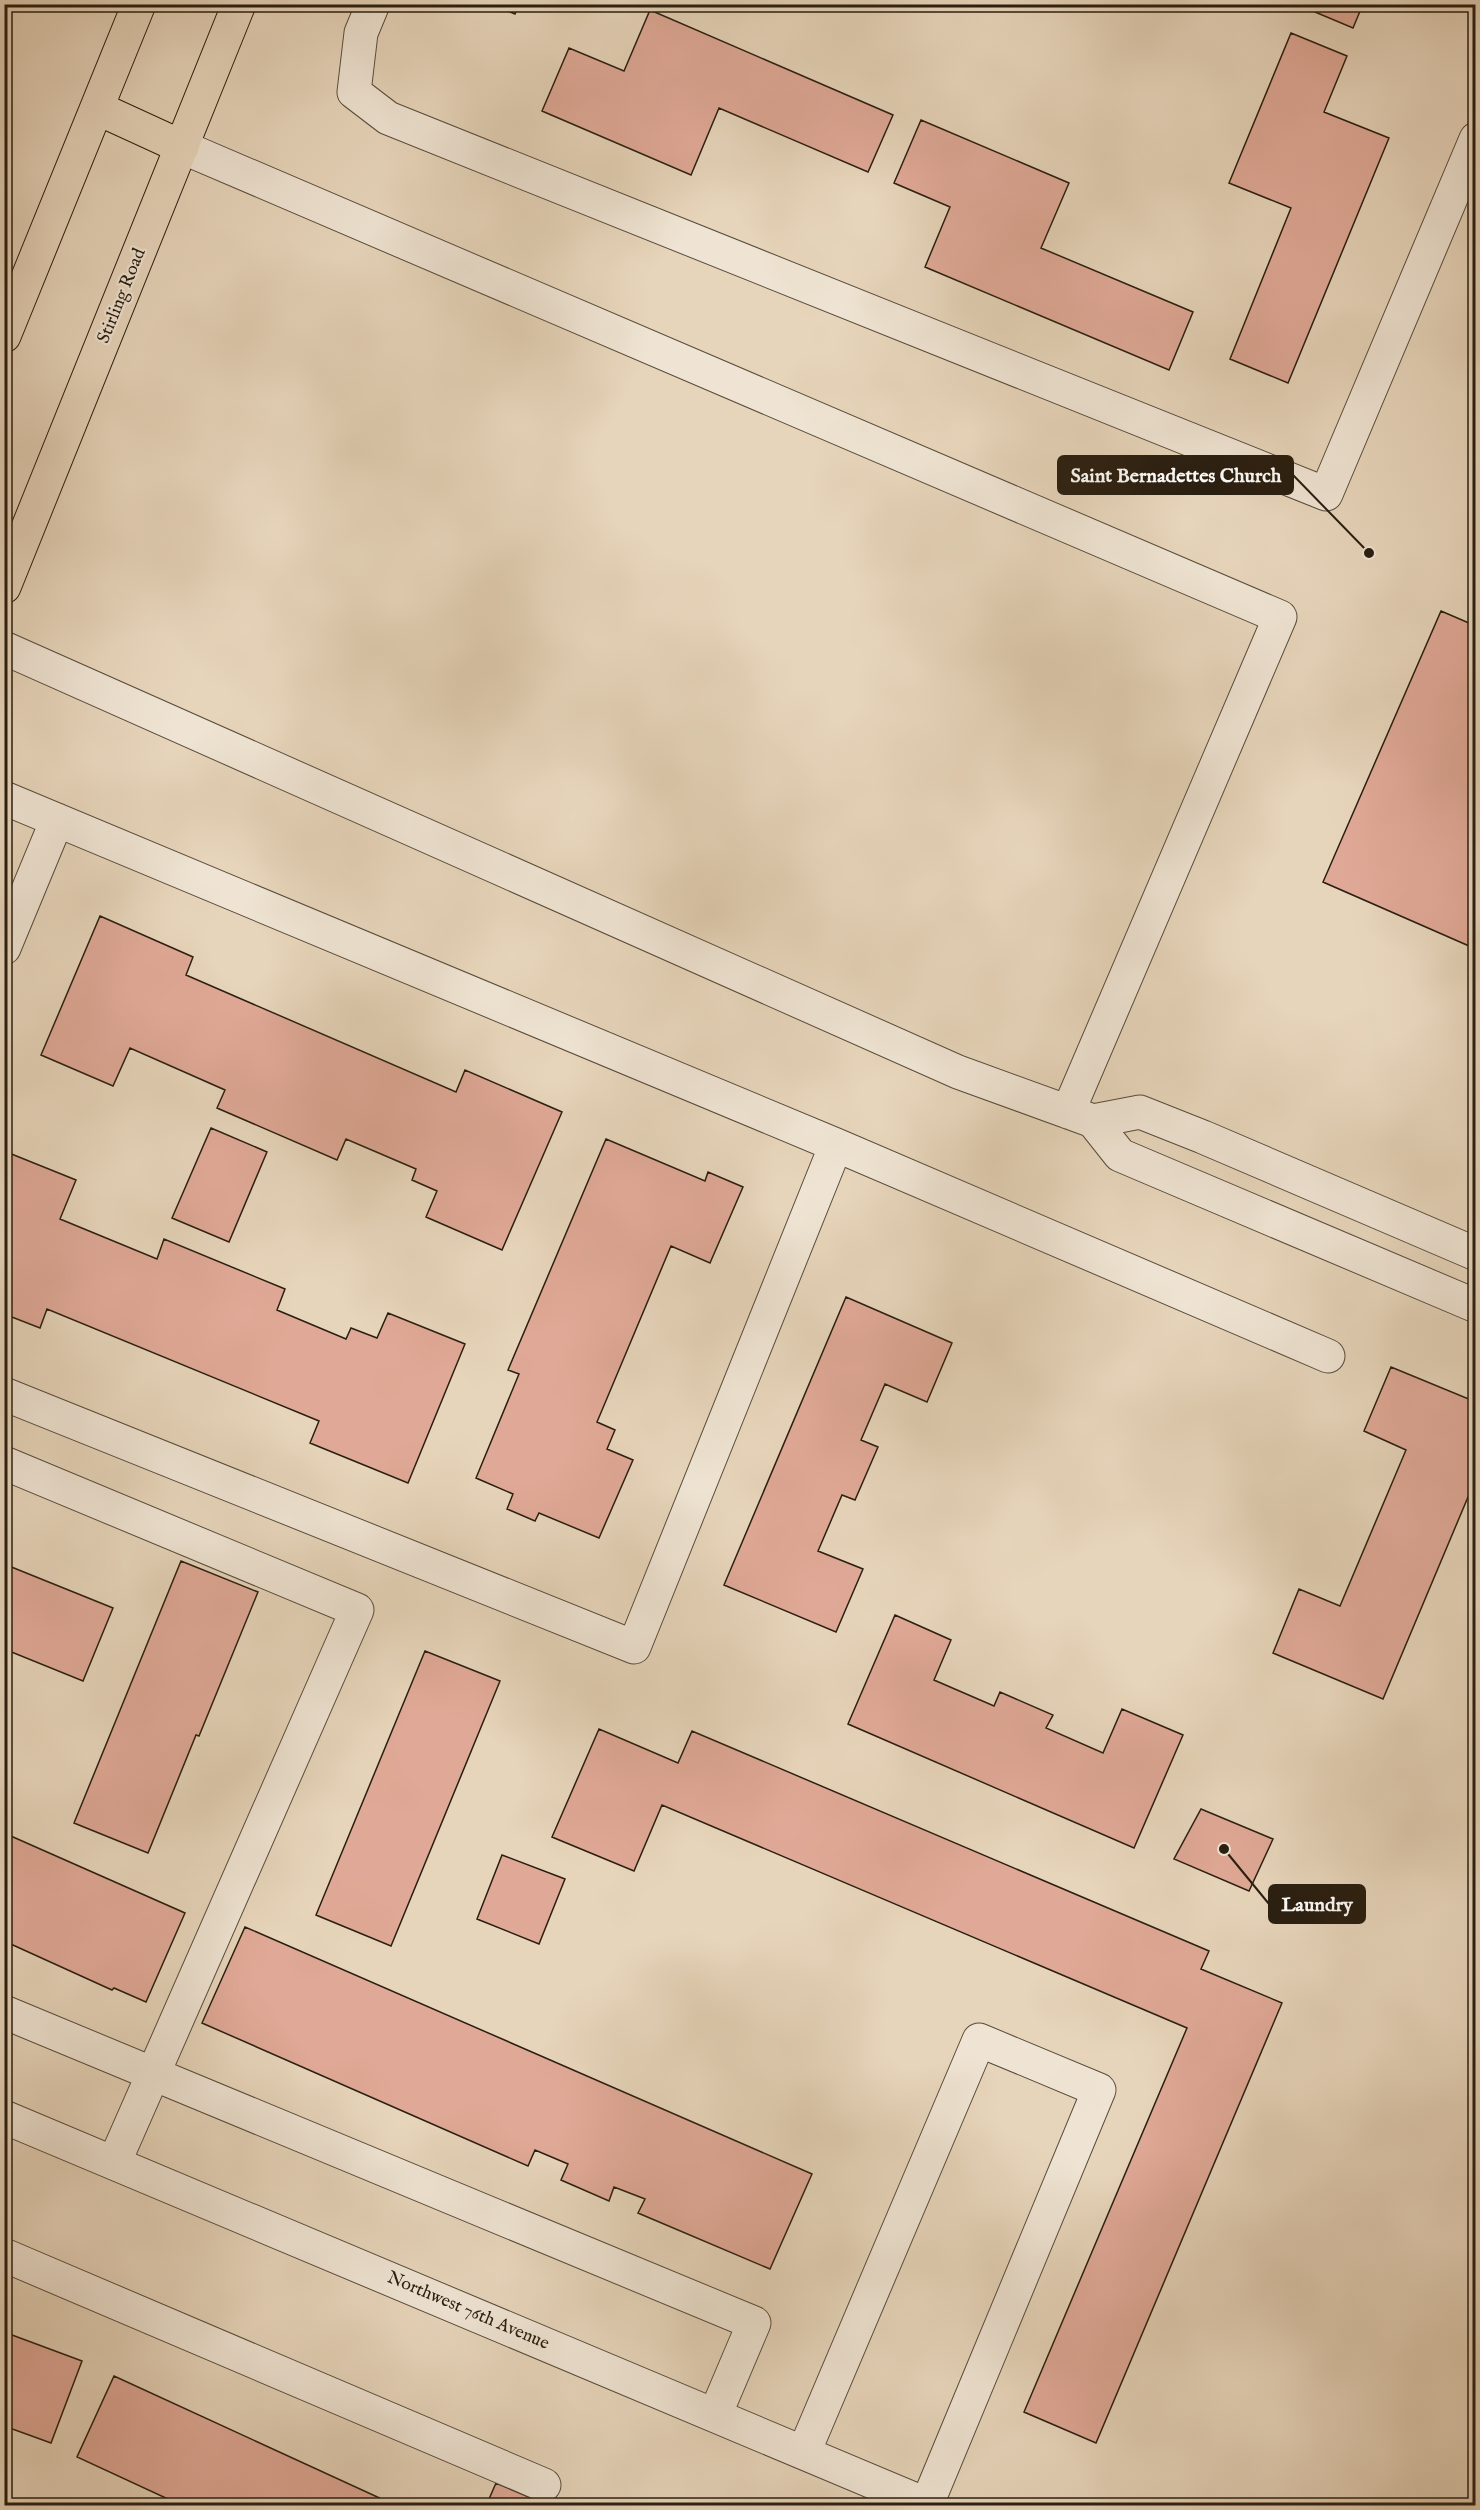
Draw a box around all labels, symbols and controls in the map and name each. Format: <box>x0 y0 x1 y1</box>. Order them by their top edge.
street label: Stirling Road <box>93 245 152 347</box>
callout: Saint Bernadettes Church <box>1058 456 1293 494</box>
text: Saint Bernadettes Church <box>1070 464 1282 489</box>
callout: Laundry <box>1269 1885 1365 1923</box>
text: Laundry <box>1281 1893 1354 1918</box>
street label: Northwest 76th Avenue <box>383 2266 553 2356</box>

